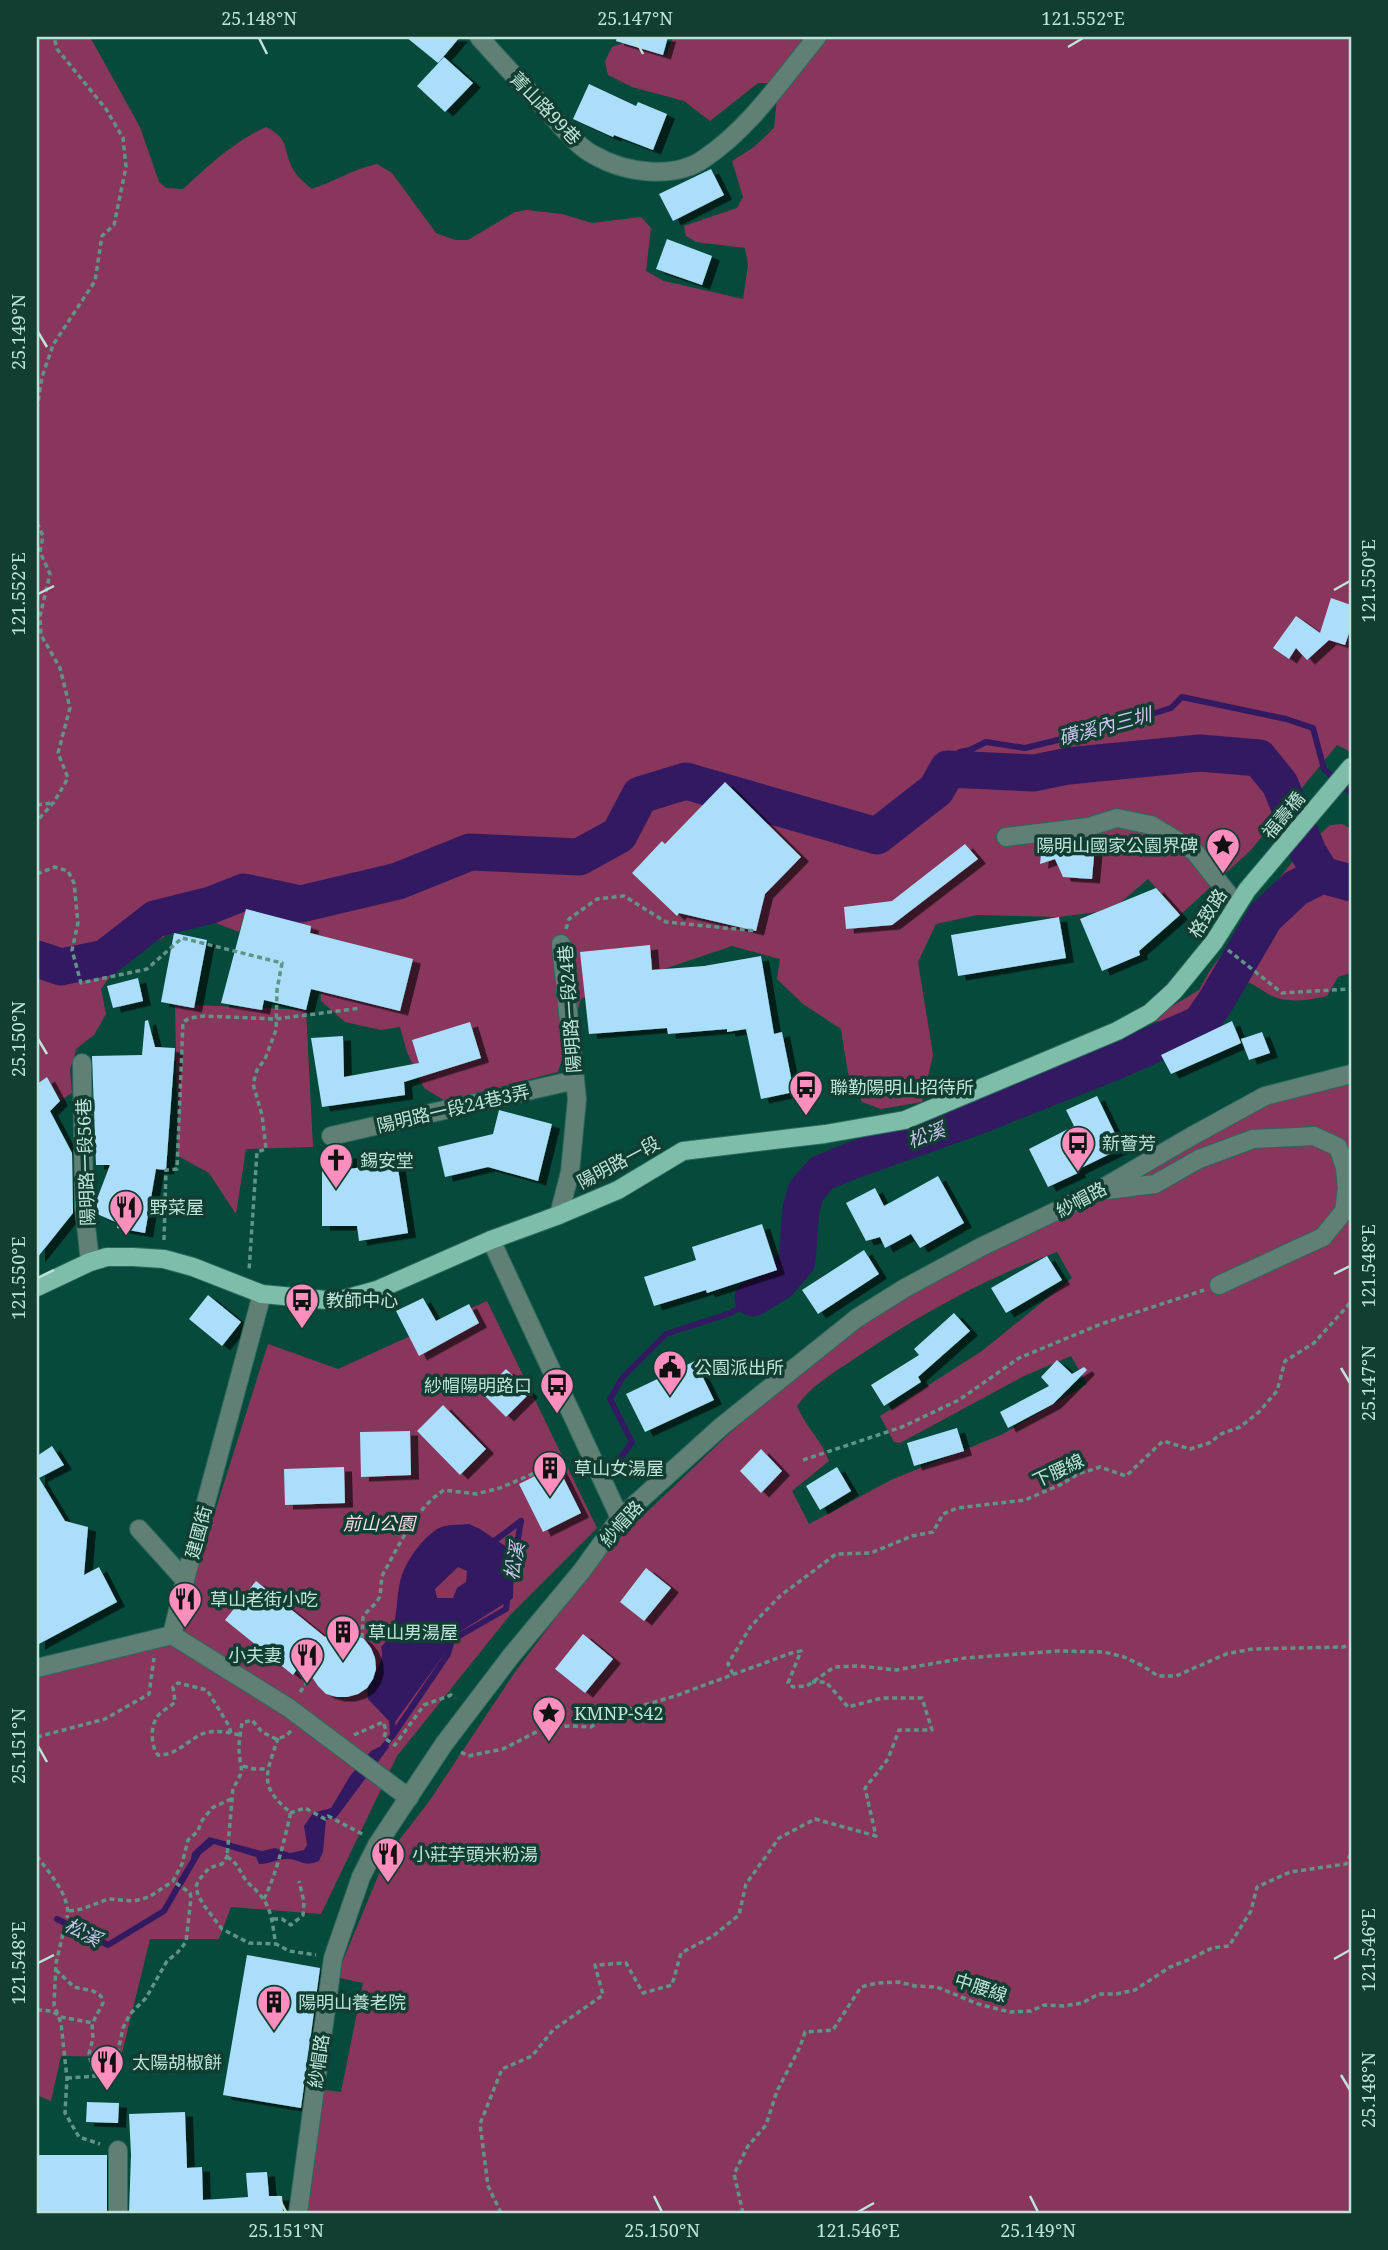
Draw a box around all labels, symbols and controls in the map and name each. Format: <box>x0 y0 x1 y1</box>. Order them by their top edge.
text: 25.148°N <box>221 6 297 30</box>
text: 25.147°N <box>597 6 673 30</box>
text: 121.552°E <box>1041 6 1125 30</box>
street label: 菁山路99巷 <box>505 67 587 149</box>
text: 25.149°N <box>6 294 30 370</box>
text: 121.550°E <box>1356 539 1380 623</box>
text: 121.552°E <box>6 552 30 636</box>
water label: 磺溪內三圳 <box>1056 700 1157 751</box>
street label: 福壽橋 <box>1256 787 1310 843</box>
place icon: 陽明山國家公園界碑 <box>1204 826 1242 875</box>
place label: 陽明山國家公園界碑 <box>1036 833 1198 857</box>
street label: 格致路 <box>1182 884 1232 942</box>
street label: 陽明路一段24巷 <box>553 944 585 1074</box>
text: 25.150°N <box>6 1001 30 1077</box>
bus stop icon: 聯勤陽明山招待所 <box>787 1068 825 1117</box>
place label: 聯勤陽明山招待所 <box>830 1075 974 1099</box>
street label: 陽明路一段24巷3弄 <box>374 1079 532 1137</box>
street label: 陽明路一段56巷 <box>71 1098 99 1226</box>
water label: 松溪 <box>904 1115 951 1154</box>
bus stop icon: 新薈芳 <box>1059 1124 1097 1173</box>
street label: 陽明路一段 <box>573 1130 663 1194</box>
place label: 新薈芳 <box>1102 1131 1156 1155</box>
church icon: 錫安堂 <box>317 1141 355 1190</box>
place label: 錫安堂 <box>360 1148 414 1172</box>
street label: 紗帽路 <box>1052 1176 1110 1222</box>
restaurant icon: 野菜屋 <box>107 1188 145 1237</box>
place label: 野菜屋 <box>150 1195 204 1219</box>
text: 121.548°E <box>1356 1224 1380 1308</box>
text: 121.550°E <box>6 1236 30 1320</box>
bus stop icon: 教師中心 <box>283 1281 321 1330</box>
place label: 教師中心 <box>326 1288 398 1312</box>
text: 25.147°N <box>1356 1345 1380 1421</box>
public building icon: 公園派出所 <box>651 1348 689 1397</box>
place label: 公園派出所 <box>694 1355 784 1379</box>
bus stop icon: 紗帽陽明路口 <box>538 1366 576 1415</box>
place label: 紗帽陽明路口 <box>424 1373 532 1397</box>
street label: 下腰線 <box>1028 1448 1088 1492</box>
building icon: 草山女湯屋 <box>531 1449 569 1498</box>
place label: 草山女湯屋 <box>574 1456 664 1480</box>
street label: 紗帽路 <box>594 1495 648 1551</box>
street label: 建國街 <box>179 1503 217 1561</box>
park label: 前山公園 <box>343 1511 418 1535</box>
water label: 松溪 <box>498 1537 531 1582</box>
restaurant icon: 草山老街小吃 <box>166 1580 204 1629</box>
place label: 草山老街小吃 <box>210 1587 318 1611</box>
building icon: 草山男湯屋 <box>324 1613 362 1662</box>
place label: 草山男湯屋 <box>368 1620 458 1644</box>
restaurant icon: 小夫妻 <box>288 1636 326 1685</box>
place label: 小夫妻 <box>228 1643 282 1667</box>
place icon: KMNP-S42 <box>530 1694 568 1743</box>
place label: KMNP-S42 <box>574 1701 664 1725</box>
text: 25.151°N <box>6 1708 30 1784</box>
restaurant icon: 小莊芋頭米粉湯 <box>369 1835 407 1884</box>
place label: 小莊芋頭米粉湯 <box>412 1842 538 1866</box>
text: 121.546°E <box>1356 1908 1380 1992</box>
water label: 松溪 <box>60 1912 108 1954</box>
text: 121.548°E <box>6 1921 30 2005</box>
street label: 中腰線 <box>952 1967 1010 2007</box>
building icon: 陽明山養老院 <box>255 1983 293 2032</box>
place label: 陽明山養老院 <box>298 1990 406 2014</box>
street label: 紗帽路 <box>302 2033 334 2089</box>
restaurant icon: 太陽胡椒餅 <box>88 2043 126 2092</box>
place label: 太陽胡椒餅 <box>132 2050 222 2074</box>
text: 25.148°N <box>1356 2052 1380 2128</box>
text: 25.151°N <box>248 2218 324 2242</box>
text: 25.150°N <box>624 2218 700 2242</box>
text: 121.546°E <box>816 2218 900 2242</box>
text: 25.149°N <box>1000 2218 1076 2242</box>

